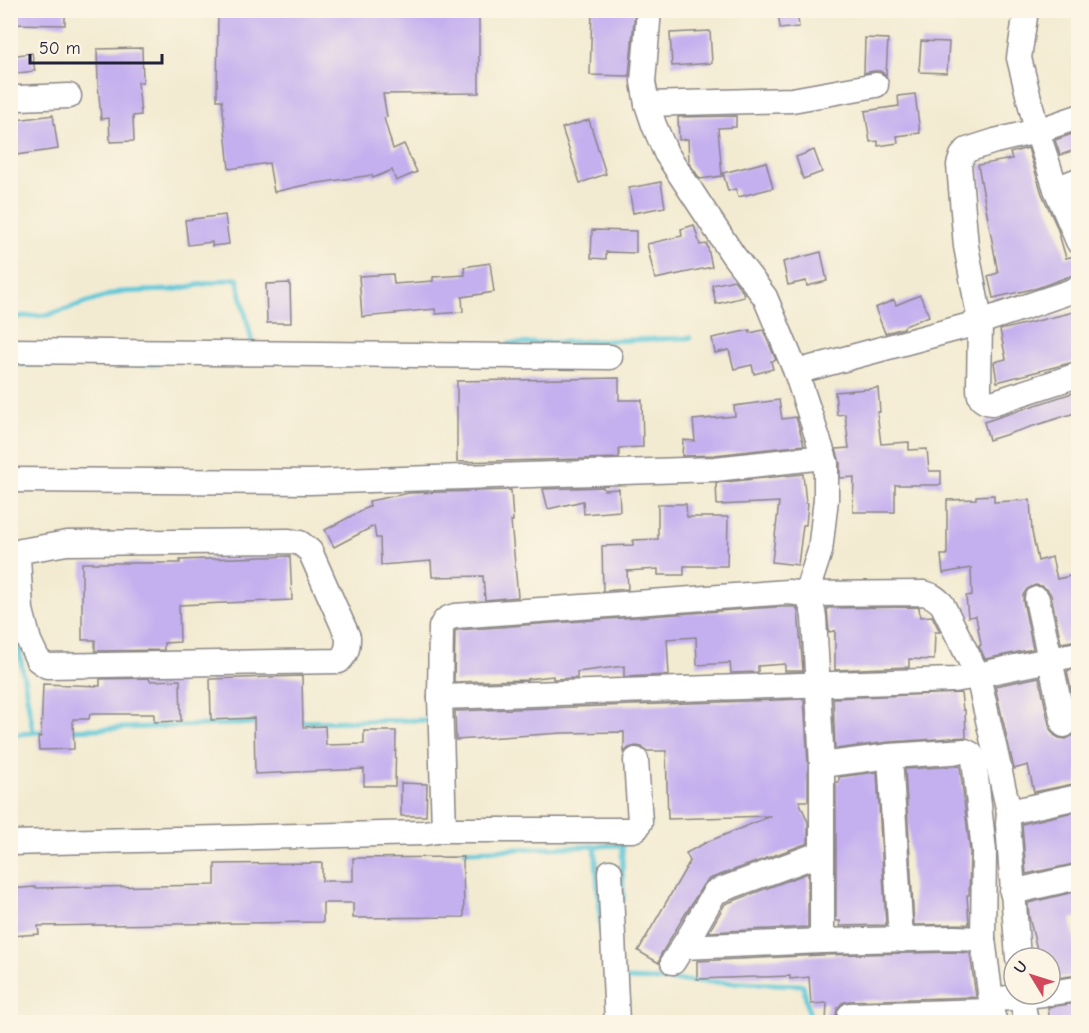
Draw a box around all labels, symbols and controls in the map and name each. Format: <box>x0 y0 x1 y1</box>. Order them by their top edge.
scale bar <box>30 27 162 65</box>
text: 50 m <box>39 38 81 59</box>
north arrow <box>1002 946 1062 1006</box>
text: U <box>1011 958 1031 977</box>

